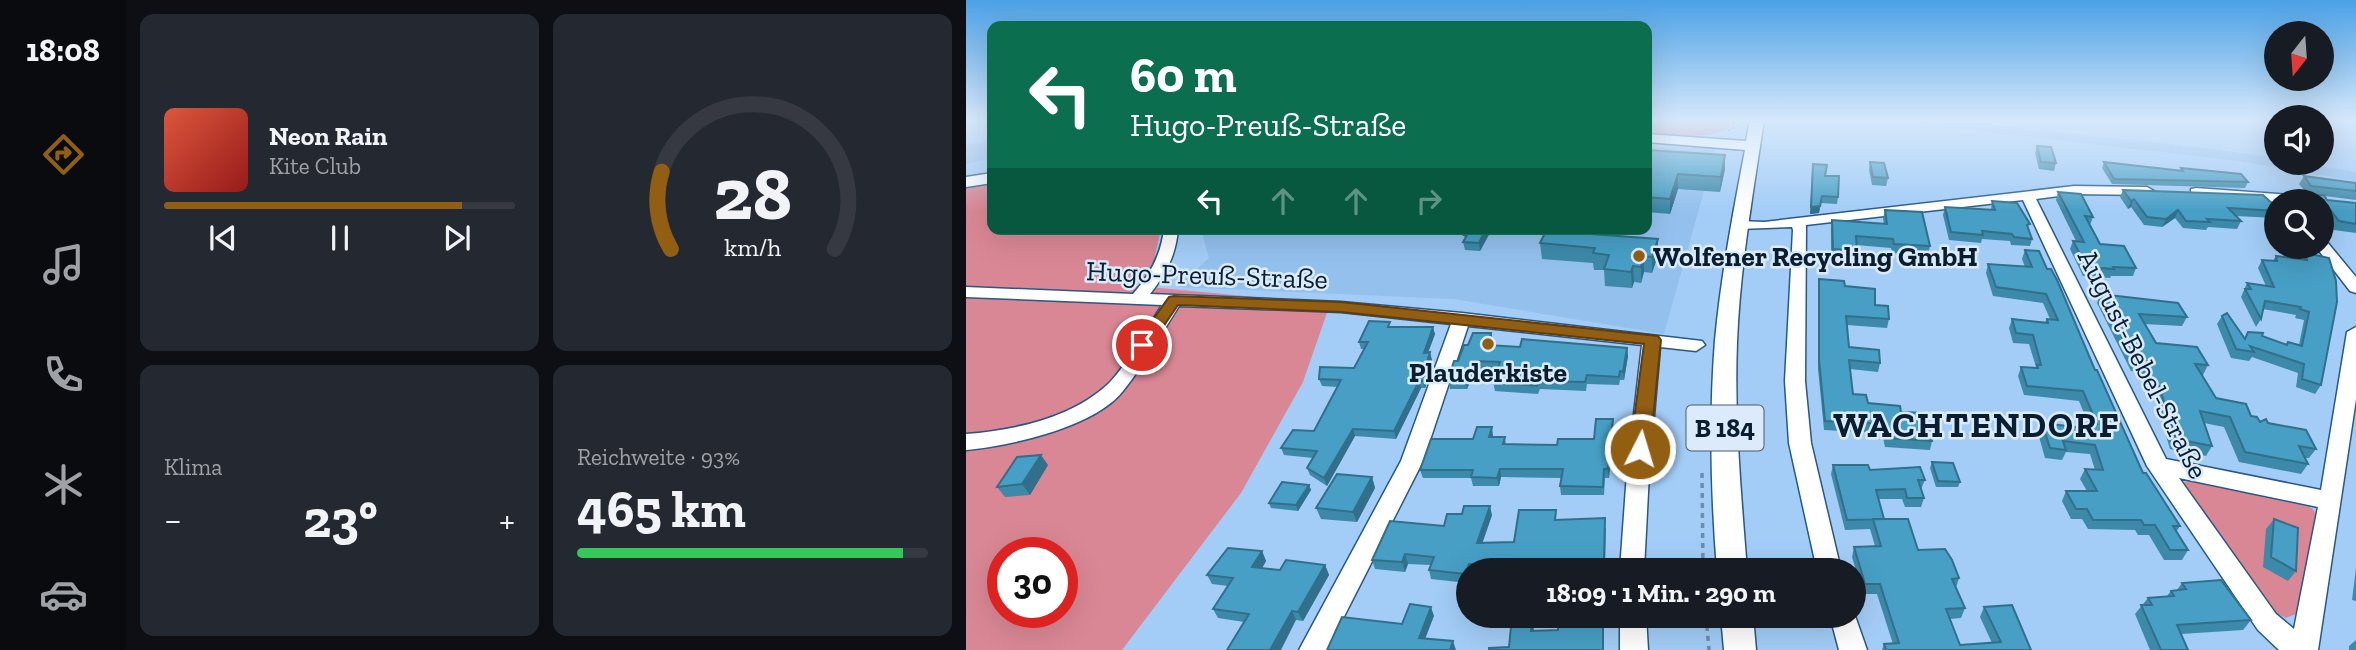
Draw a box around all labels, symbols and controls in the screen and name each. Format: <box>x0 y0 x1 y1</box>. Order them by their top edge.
north arrow <box>2264 21 2334 91</box>
map controls <box>2264 21 2334 259</box>
text: 18:08 <box>26 31 100 69</box>
text: 60 m <box>1130 46 1237 105</box>
icon: left <box>1015 49 1106 140</box>
button: sound <box>2264 105 2334 175</box>
text: Hugo-Preuß-Straße <box>1130 106 1406 144</box>
text: Neon Rain <box>269 120 387 152</box>
icon: directions <box>39 130 88 179</box>
text: 28 <box>713 150 792 238</box>
text: Kite Club <box>269 152 361 180</box>
icon: left <box>1191 182 1229 220</box>
icon: ahead <box>1264 182 1302 220</box>
icon: ahead <box>1337 182 1375 220</box>
icon: right <box>1410 182 1448 220</box>
button: search <box>2264 189 2334 259</box>
icon: previous <box>204 219 242 257</box>
icon: pause <box>321 219 359 257</box>
icon: next <box>438 219 476 257</box>
text: km/h <box>724 232 781 262</box>
icon: music <box>39 240 88 289</box>
place label: Wolfener Recycling GmbH <box>1653 240 1978 273</box>
street label: August-Bebel-Straße <box>2071 244 2215 484</box>
marker: Wolfener Recycling GmbH <box>1631 248 1647 264</box>
street label: Hugo-Preuß-Straße <box>1086 254 1328 296</box>
pin <box>1112 315 1172 375</box>
icon: arrive <box>1123 326 1161 364</box>
marker: Plauderkiste <box>1480 336 1496 352</box>
icon: phone <box>39 350 88 399</box>
place label: Plauderkiste <box>1409 356 1567 389</box>
district label: WACHTENDORF <box>1833 404 2121 446</box>
road number: B 184 <box>1686 406 1764 450</box>
position arrow <box>1603 412 1677 486</box>
text: Reichweite · 93% <box>577 443 740 471</box>
text: Klima <box>164 453 222 481</box>
icon: climate <box>39 460 88 509</box>
text: 465 km <box>577 478 746 540</box>
text: 23° <box>303 488 378 550</box>
text: − <box>164 497 182 543</box>
text: + <box>499 497 515 543</box>
speed limit sign: 30 <box>987 537 1078 628</box>
icon: car <box>39 570 88 619</box>
text: 18:09 · 1 Min. · 290 m <box>1546 577 1776 609</box>

